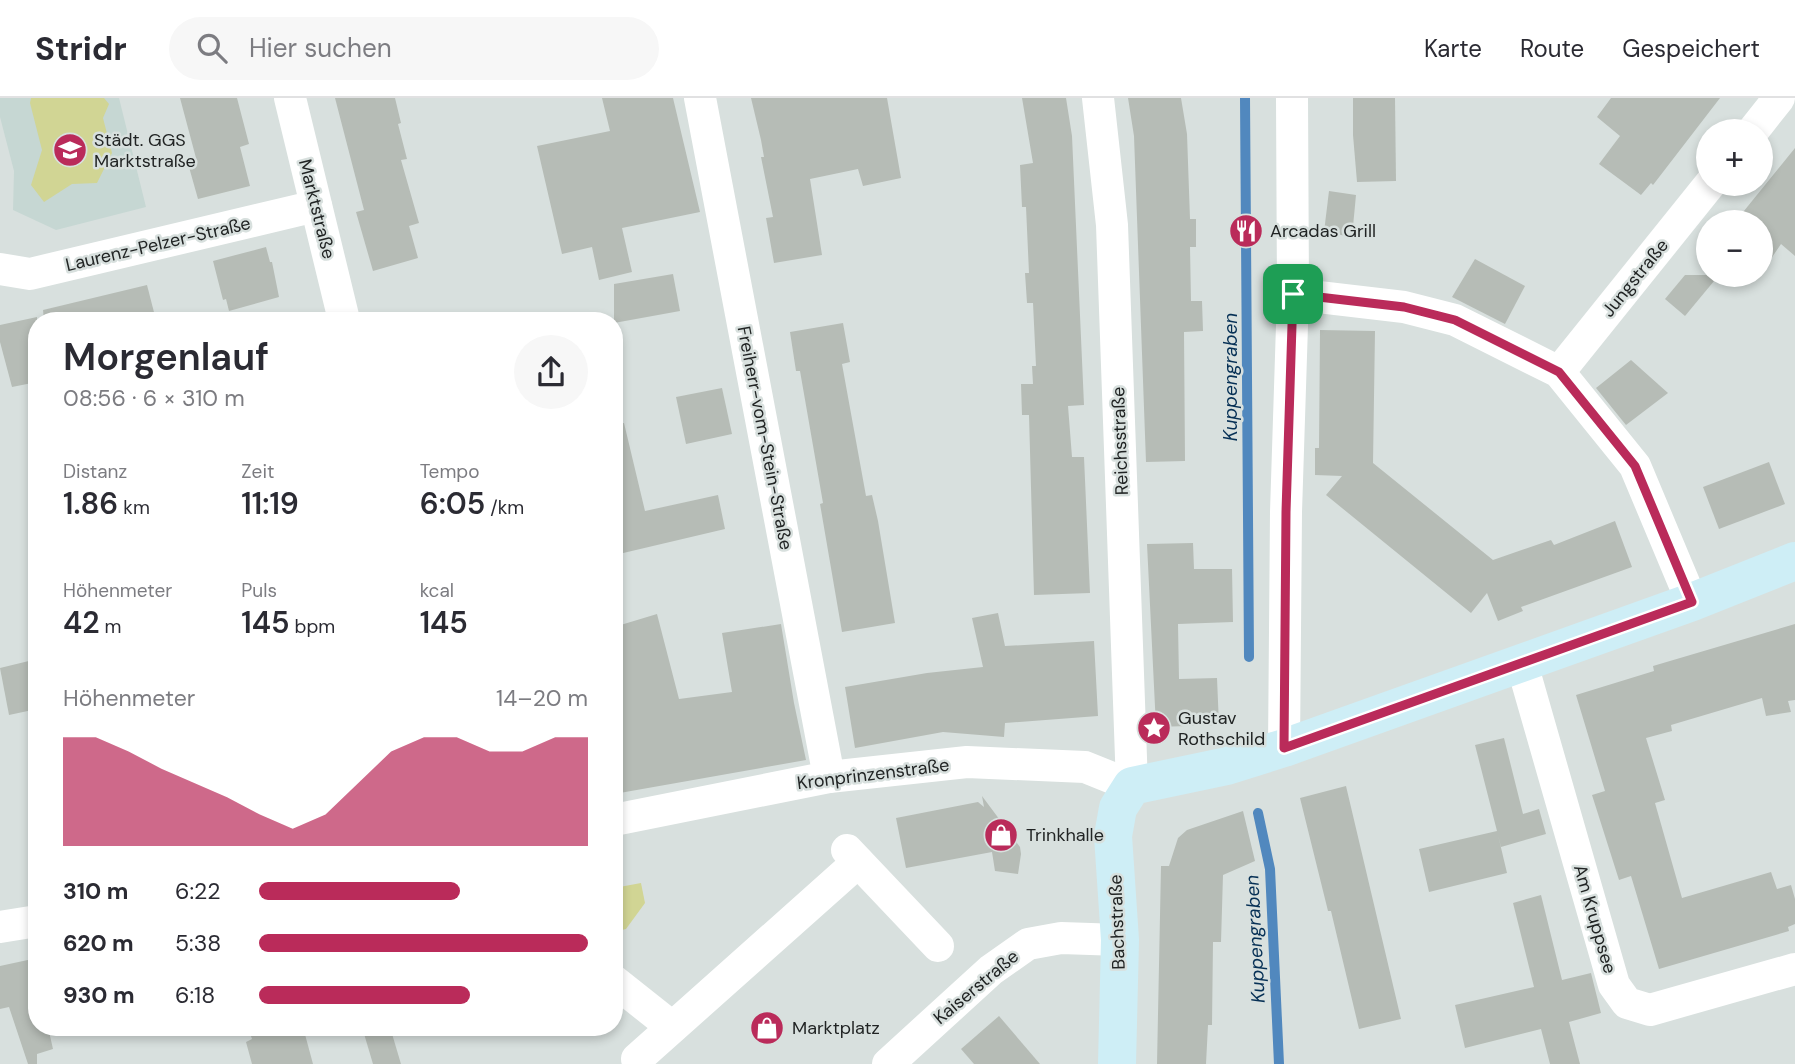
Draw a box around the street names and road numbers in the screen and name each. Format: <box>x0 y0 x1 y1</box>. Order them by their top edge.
street label: Marktstraße <box>293 157 341 261</box>
street label: Laurenz-Pelzer-Straße <box>63 211 253 277</box>
street label: Jungstraße <box>1596 234 1674 322</box>
street label: Freiherr-vom-Stein-Straße <box>732 324 798 552</box>
street label: Reichsstraße <box>1106 386 1134 496</box>
street label: Kronprinzenstraße <box>795 753 951 795</box>
street label: Am Kruppsee <box>1568 862 1622 976</box>
street label: Bachstraße <box>1103 874 1131 970</box>
street label: Kaiserstraße <box>928 944 1024 1030</box>

